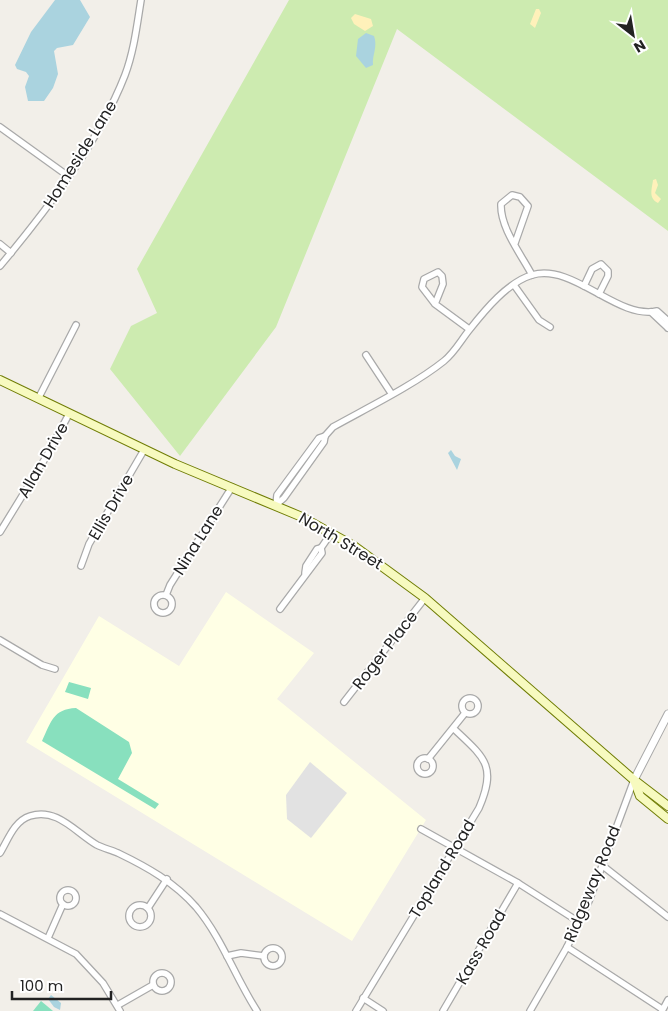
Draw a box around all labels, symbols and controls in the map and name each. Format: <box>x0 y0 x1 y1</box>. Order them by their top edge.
north arrow <box>608 10 658 60</box>
text: N <box>630 35 649 57</box>
street label: Homeside Lane <box>38 96 122 212</box>
street label: Allan Drive <box>12 418 74 502</box>
street label: Ellis Drive <box>83 470 139 544</box>
street label: Nina Lane <box>167 501 229 579</box>
street label: North Street <box>295 507 388 575</box>
street label: Roger Place <box>347 606 423 694</box>
street label: Topland Road <box>403 815 481 923</box>
street label: Ridgeway Road <box>558 822 626 946</box>
street label: Kass Road <box>450 905 512 989</box>
scale bar <box>12 968 111 1000</box>
text: 100 m <box>20 975 63 996</box>

